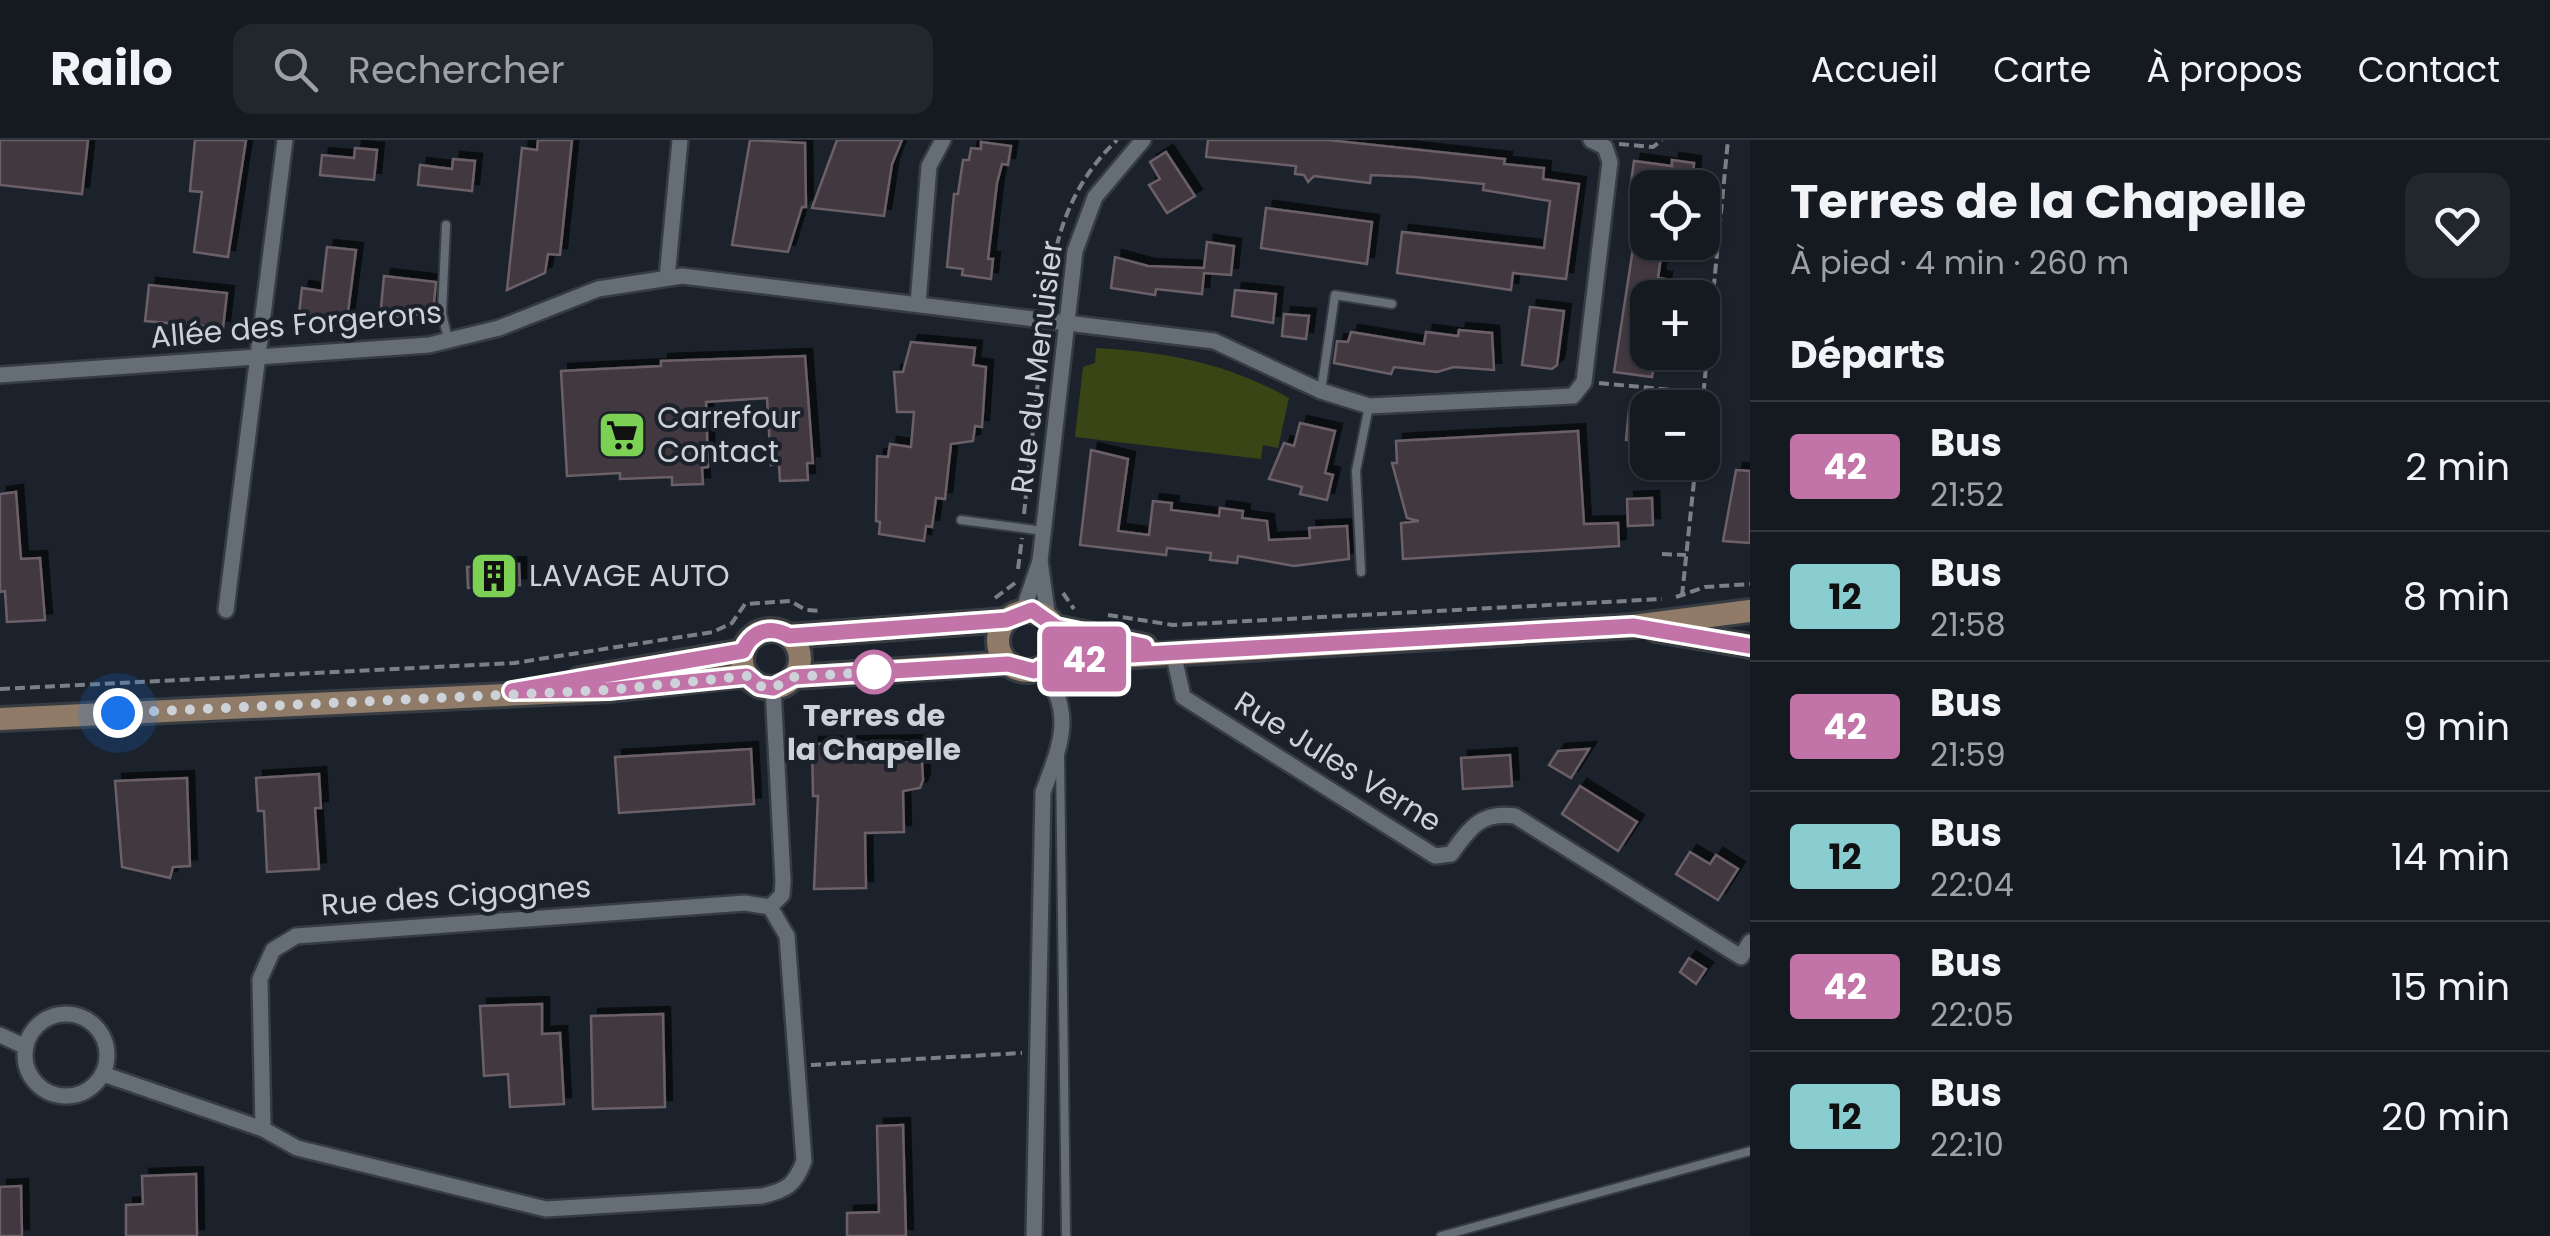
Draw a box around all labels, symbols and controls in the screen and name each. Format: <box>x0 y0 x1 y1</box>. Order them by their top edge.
search box <box>233 24 933 114</box>
text: Railo <box>50 35 173 102</box>
icon: search <box>268 42 323 97</box>
text: Rechercher <box>348 43 565 96</box>
text: Accueil <box>1811 45 1938 94</box>
text: Carte <box>1993 45 2091 94</box>
text: À propos <box>2146 45 2303 94</box>
text: Contact <box>2358 45 2500 94</box>
text: Terres de la Chapelle <box>1790 168 2306 235</box>
map controls <box>1630 170 1720 480</box>
button: locate <box>1630 170 1720 260</box>
button: heart <box>2405 173 2510 278</box>
street label: Rue du Menuisier <box>1000 238 1073 496</box>
text: À pied · 4 min · 260 m <box>1790 240 2129 285</box>
button: + <box>1630 280 1720 370</box>
street label: Allée des Forgerons <box>148 290 443 359</box>
text: Départs <box>1790 328 1946 381</box>
button: − <box>1630 390 1720 480</box>
place label: Carrefour Contact <box>657 396 801 473</box>
supermarket icon: Carrefour Contact <box>596 409 648 461</box>
text: Bus <box>1930 416 2002 469</box>
text: 2 min <box>2405 440 2510 493</box>
text: 42 <box>1823 442 1867 491</box>
text: 21:52 <box>1930 472 2004 517</box>
text: Bus <box>1930 546 2002 599</box>
building icon: LAVAGE AUTO <box>468 550 520 602</box>
place label: LAVAGE AUTO <box>529 554 730 597</box>
text: 8 min <box>2403 570 2510 623</box>
text: 12 <box>1828 572 1862 621</box>
text: 21:58 <box>1930 602 2006 647</box>
line badge: 42 <box>1039 626 1129 692</box>
text: 42 <box>1062 635 1106 684</box>
marker: Terres de la Chapelle <box>853 651 895 693</box>
text: Bus <box>1930 676 2002 729</box>
street label: Rue Jules Verne <box>1227 681 1450 843</box>
your location <box>93 688 143 738</box>
place label: Terres de la Chapelle <box>787 694 961 771</box>
text: 9 min <box>2403 700 2510 753</box>
text: 42 <box>1823 702 1867 751</box>
text: 21:59 <box>1930 732 2006 777</box>
text: Bus <box>1930 806 2002 859</box>
text: 14 min <box>2391 830 2510 883</box>
text: 12 <box>1828 832 1862 881</box>
text: 22:04 <box>1930 862 2014 907</box>
street label: Rue des Cigognes <box>320 865 592 926</box>
text: Bus <box>1930 936 2002 989</box>
text: 15 min <box>2391 960 2510 1013</box>
text: 42 <box>1823 962 1867 1011</box>
text: 22:05 <box>1930 992 2014 1037</box>
text: Bus <box>1930 1066 2002 1119</box>
text: 20 min <box>2381 1090 2510 1143</box>
text: 12 <box>1828 1092 1862 1141</box>
text: 22:10 <box>1930 1122 2004 1167</box>

